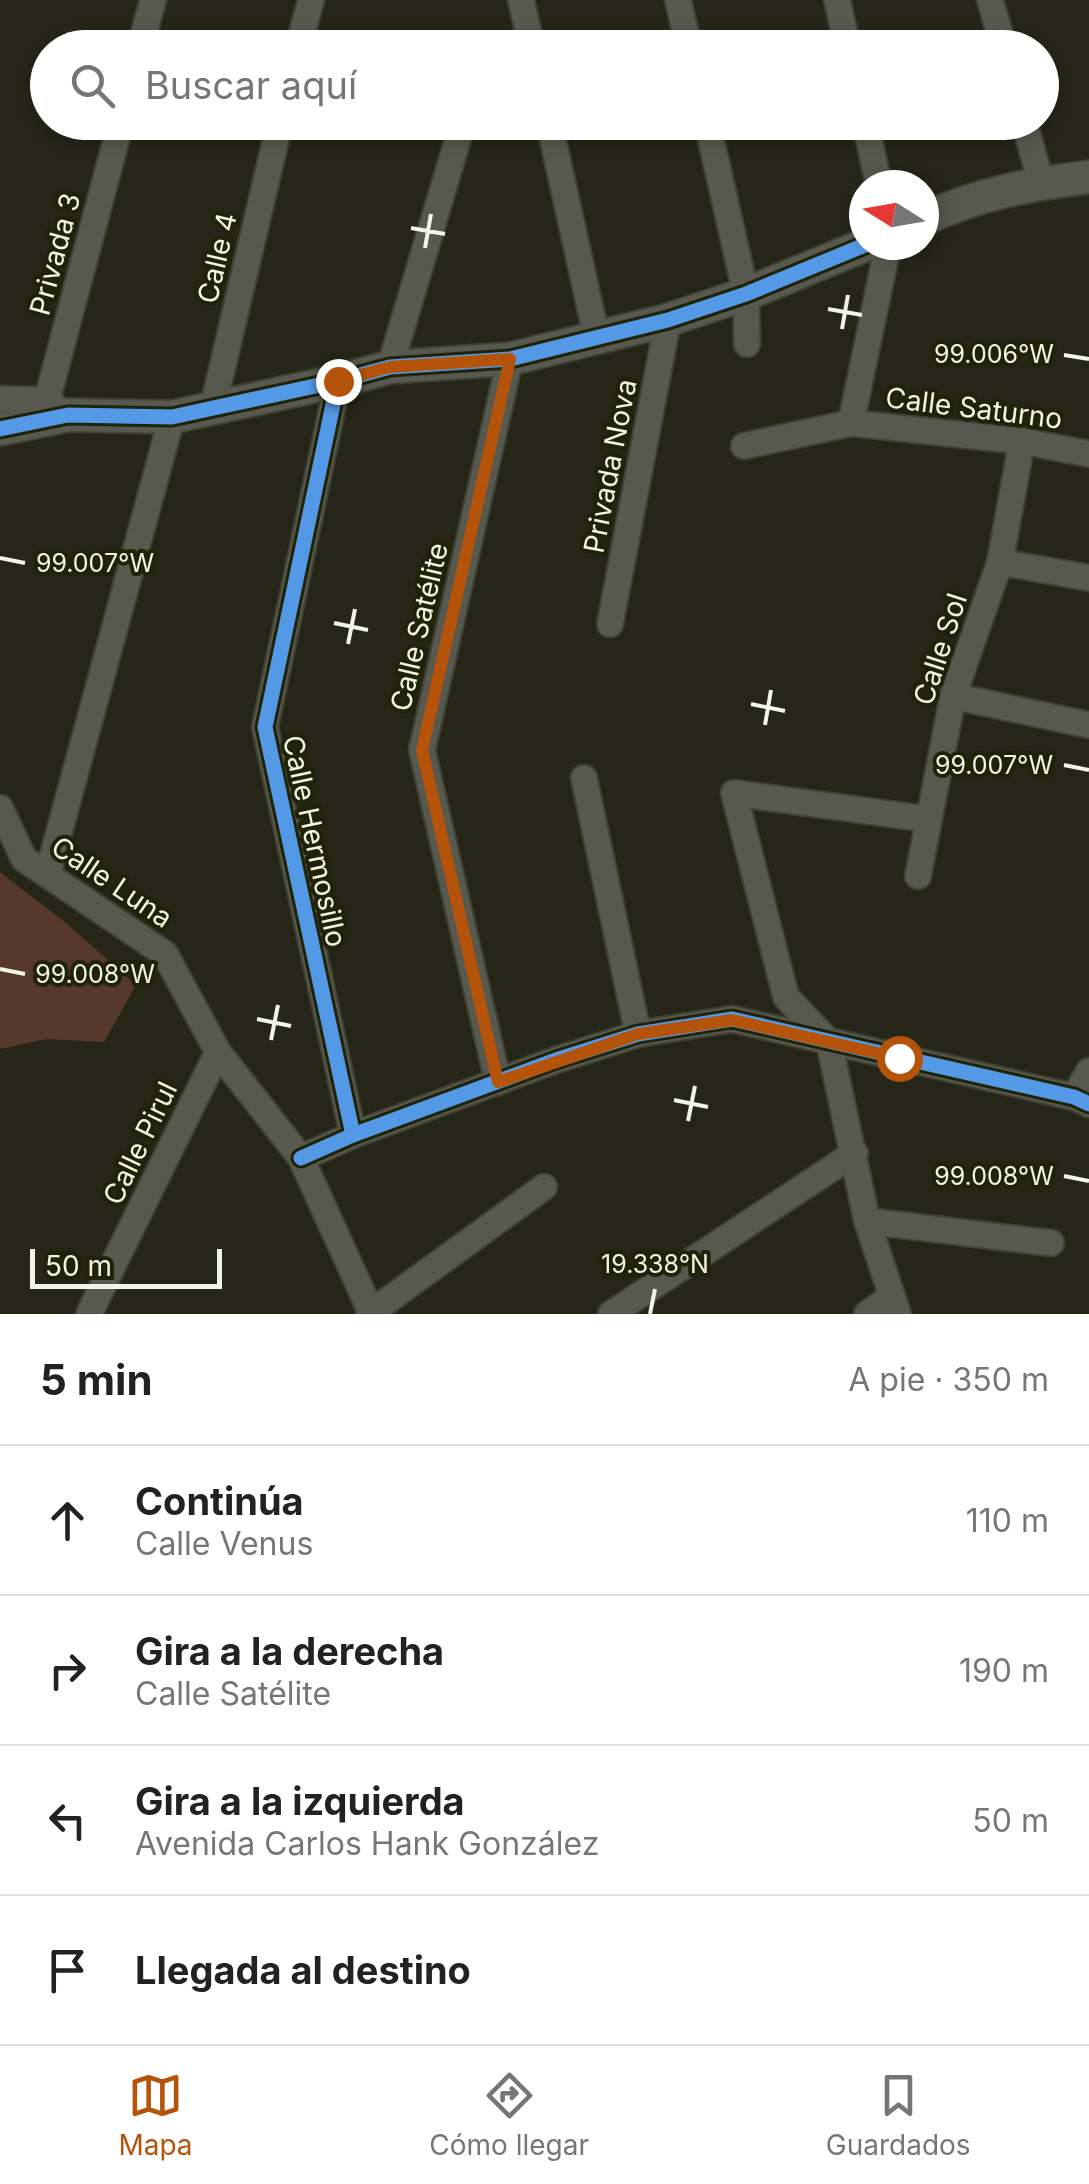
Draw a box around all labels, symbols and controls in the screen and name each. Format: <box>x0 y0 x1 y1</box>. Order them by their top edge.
search box <box>30 30 1059 140</box>
icon: search <box>65 58 120 113</box>
text: Buscar aquí <box>145 62 357 108</box>
north arrow <box>849 170 939 260</box>
street label: Privada 3 <box>22 189 88 319</box>
street label: Calle 4 <box>190 209 244 307</box>
text: 99.006°W <box>934 339 1054 369</box>
route end <box>316 359 362 405</box>
street label: Privada Nova <box>576 376 644 556</box>
street label: Calle Saturno <box>884 380 1064 436</box>
street label: Calle Satélite <box>383 540 455 714</box>
text: 99.007°W <box>36 548 154 578</box>
street label: Calle Sol <box>906 589 974 709</box>
street label: Calle Hermosillo <box>276 732 354 950</box>
text: 99.007°W <box>935 750 1053 780</box>
street label: Calle Luna <box>45 829 179 935</box>
text: 99.008°W <box>35 959 155 989</box>
route start <box>877 1036 923 1082</box>
street label: Calle Pirul <box>96 1076 184 1210</box>
text: 99.008°W <box>934 1161 1054 1191</box>
scale bar <box>30 1244 222 1288</box>
text: 50 m <box>45 1249 112 1283</box>
text: 19.338°N <box>601 1249 709 1279</box>
text: 5 min <box>40 1354 153 1405</box>
text: A pie · 350 m <box>848 1360 1049 1399</box>
text: Continúa <box>135 1478 304 1524</box>
icon: ahead <box>40 1493 95 1548</box>
text: 110 m <box>966 1501 1049 1540</box>
text: Calle Venus <box>135 1524 313 1563</box>
text: Gira a la derecha <box>135 1628 444 1674</box>
icon: right <box>40 1643 95 1698</box>
text: 190 m <box>959 1651 1049 1690</box>
text: Calle Satélite <box>135 1674 331 1713</box>
text: Gira a la izquierda <box>135 1778 465 1824</box>
icon: left <box>40 1793 95 1848</box>
text: 50 m <box>972 1801 1049 1840</box>
text: Avenida Carlos Hank González <box>135 1824 599 1863</box>
icon: arrive <box>40 1943 95 1998</box>
text: Llegada al destino <box>135 1947 471 1993</box>
tab: Mapa <box>118 2068 193 2162</box>
tab: Cómo llegar <box>429 2068 589 2162</box>
tab: Guardados <box>826 2068 971 2162</box>

